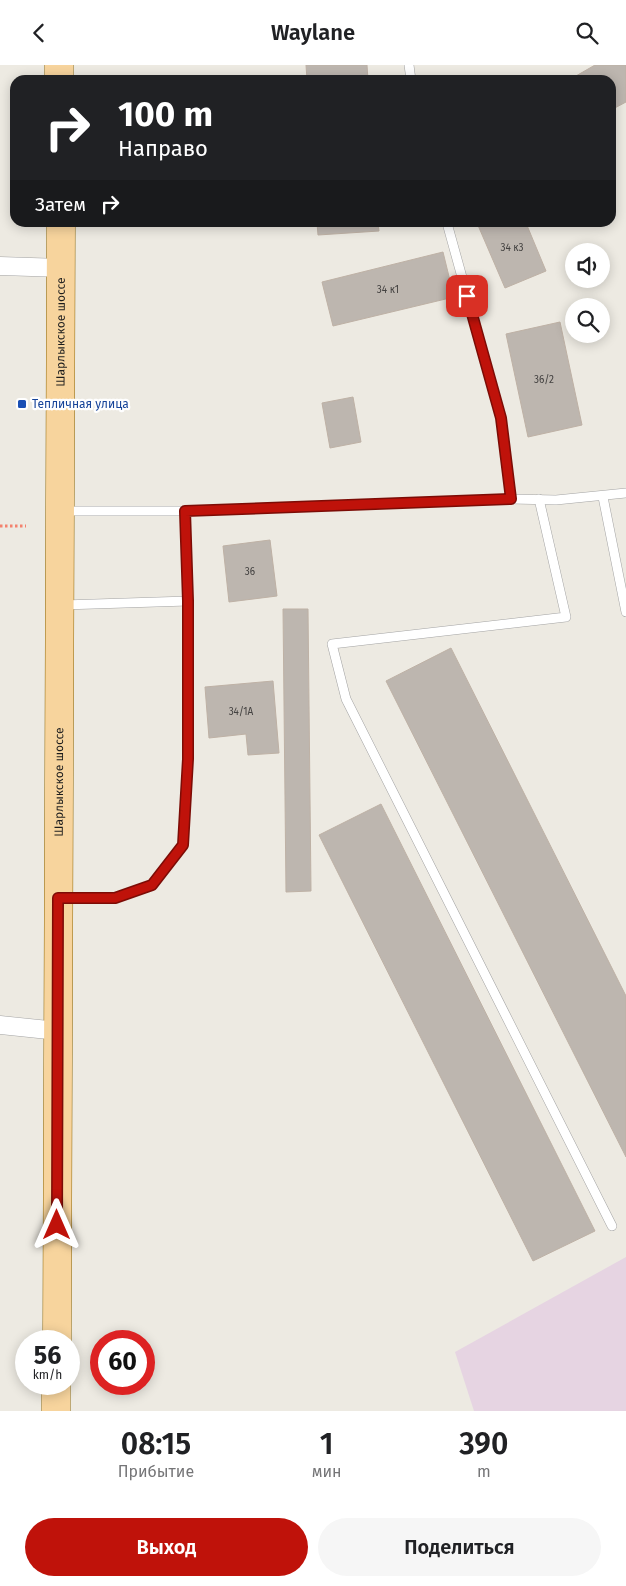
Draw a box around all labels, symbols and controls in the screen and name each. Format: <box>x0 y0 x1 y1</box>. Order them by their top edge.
icon: back <box>25 19 53 47</box>
text: Waylane <box>271 19 355 46</box>
icon: search <box>573 19 601 47</box>
text: 100 m <box>118 93 213 135</box>
icon: right <box>35 95 100 160</box>
text: Направо <box>118 135 208 162</box>
icon: right <box>96 190 124 218</box>
text: Затем <box>35 193 86 216</box>
house number: 34 к3 <box>500 242 524 254</box>
map controls <box>565 243 610 343</box>
button: sound <box>565 243 610 288</box>
pin <box>446 275 488 317</box>
street label: Шарлыкское шоссе <box>53 277 68 387</box>
icon: arrive <box>453 282 481 310</box>
house number: 34 к1 <box>377 284 399 296</box>
button: search <box>565 298 610 343</box>
house number: 36/2 <box>534 374 554 386</box>
place label: Тепличная улица <box>32 397 129 411</box>
marker: Тепличная улица <box>16 398 28 410</box>
house number: 36 <box>245 566 255 578</box>
house number: 34/1А <box>229 706 254 718</box>
street label: Шарлыкское шоссе <box>52 727 66 837</box>
position arrow <box>30 1198 82 1250</box>
speed limit sign: 60 <box>90 1330 155 1395</box>
text: 56 <box>34 1341 61 1371</box>
text: km/h <box>33 1368 62 1382</box>
text: 08:15 <box>121 1426 191 1462</box>
text: 1 <box>320 1426 334 1462</box>
text: 390 <box>459 1426 508 1462</box>
text: Прибытие <box>118 1462 194 1481</box>
text: мин <box>312 1462 342 1481</box>
text: m <box>477 1462 491 1481</box>
button: Выход <box>25 1518 308 1576</box>
button: Поделиться <box>318 1518 601 1576</box>

